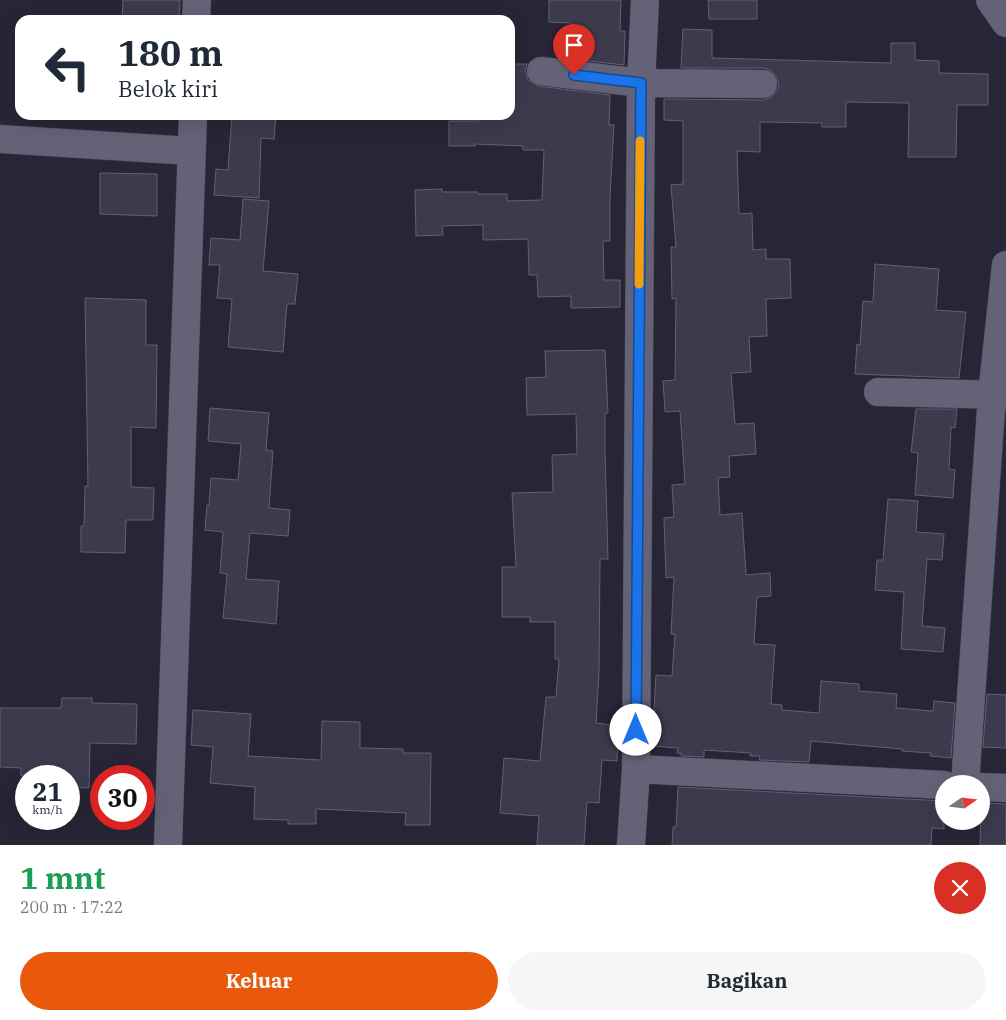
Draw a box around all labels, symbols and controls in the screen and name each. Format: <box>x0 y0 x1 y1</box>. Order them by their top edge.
pin <box>553 24 595 75</box>
text: 180 m <box>118 30 223 76</box>
icon: arrive <box>560 31 588 59</box>
icon: left <box>35 35 100 100</box>
text: Belok kiri <box>118 74 218 103</box>
position arrow <box>609 703 661 755</box>
speed limit sign: 30 <box>90 765 155 830</box>
text: 21 <box>32 775 63 808</box>
north arrow <box>935 775 990 830</box>
map controls <box>935 775 990 830</box>
text: km/h <box>32 802 63 817</box>
text: 1 mnt <box>20 858 105 897</box>
button: close <box>934 862 986 914</box>
text: 200 m · 17:22 <box>20 897 123 917</box>
button: Keluar <box>20 952 498 1010</box>
button: Bagikan <box>508 952 986 1010</box>

